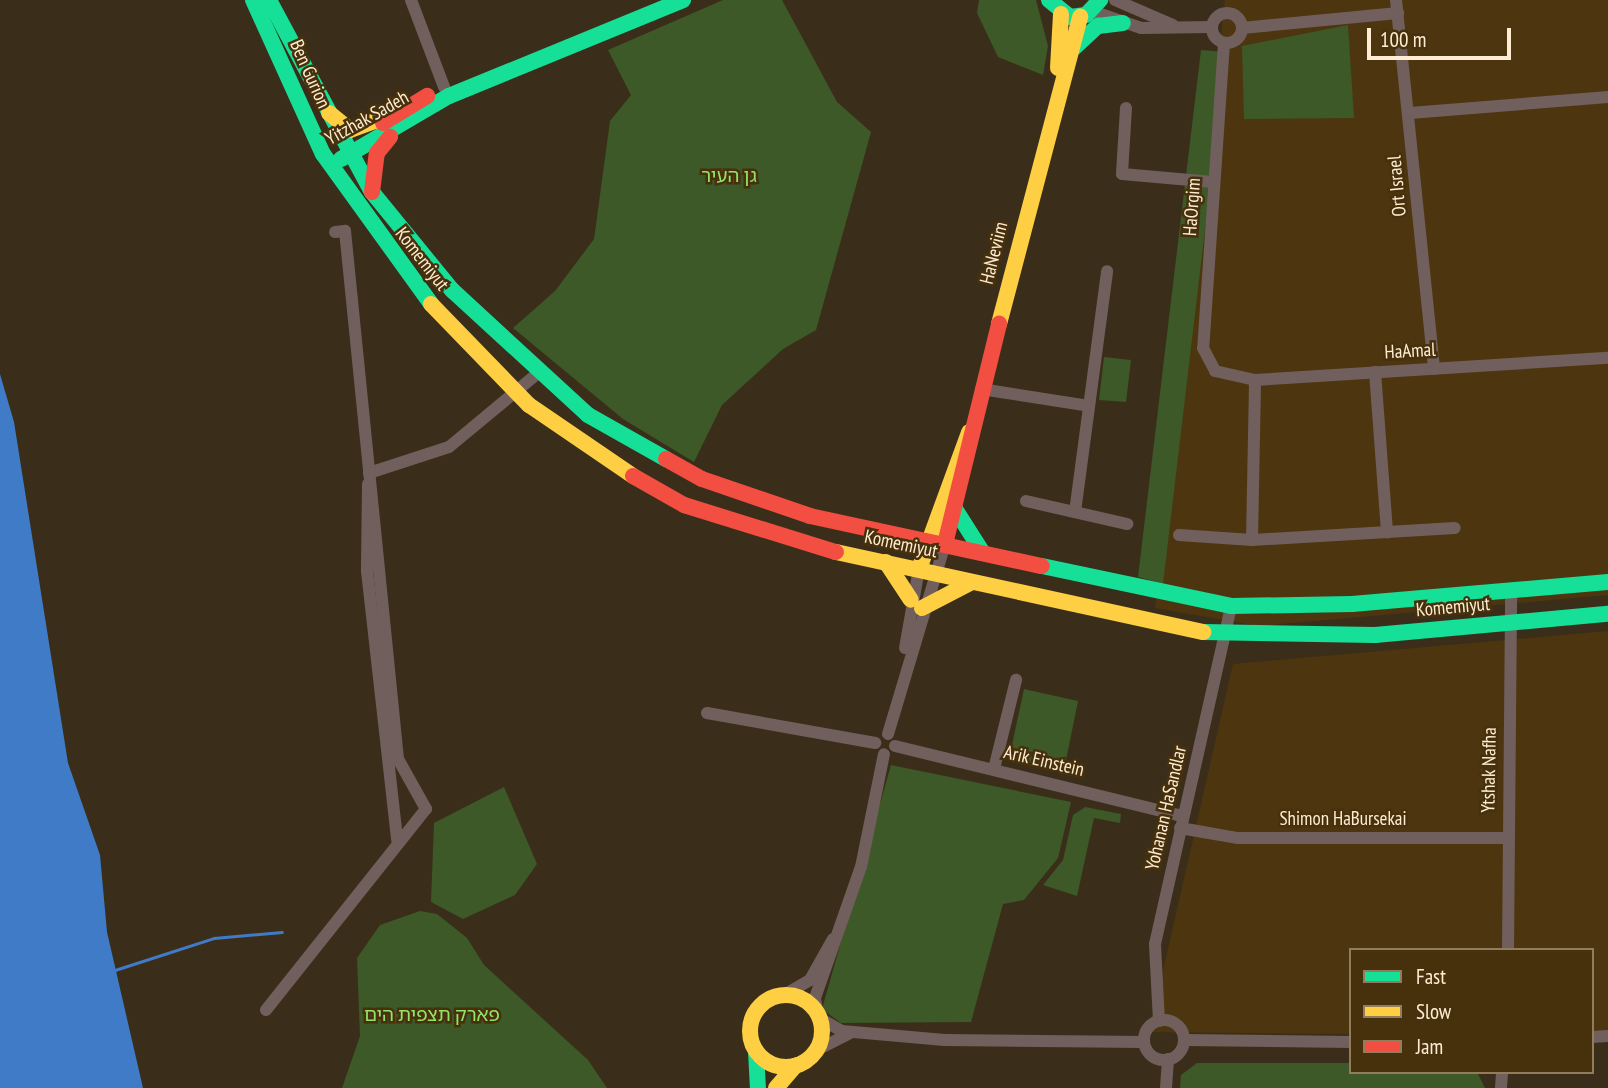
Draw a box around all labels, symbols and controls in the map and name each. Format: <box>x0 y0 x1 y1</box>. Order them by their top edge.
scale bar <box>1370 14 1514 58</box>
text: 100 m <box>1380 26 1426 53</box>
street label: Ben Gurion <box>285 36 335 112</box>
street label: Yitzhak Sadeh <box>321 86 413 150</box>
street label: Ort Israel <box>1383 154 1411 218</box>
park label: גן העיר <box>701 165 757 187</box>
street label: HaOrgim <box>1179 177 1205 237</box>
street label: HaNeviim <box>975 219 1013 287</box>
street label: Komemiyut <box>390 223 454 295</box>
street label: HaAmal <box>1384 338 1436 364</box>
street label: Komemiyut <box>862 525 940 563</box>
street label: Komemiyut <box>1415 592 1491 622</box>
street label: Ytshak Nafha <box>1477 727 1501 813</box>
street label: Arik Einstein <box>1001 741 1087 781</box>
street label: Yohanan HaSandlar <box>1141 744 1191 872</box>
street label: Shimon HaBursekai <box>1279 808 1407 830</box>
legend <box>1349 948 1594 1074</box>
text: Fast <box>1416 963 1446 990</box>
text: Slow <box>1416 998 1451 1025</box>
park label: פארק תצפית הים <box>364 1004 500 1026</box>
text: Jam <box>1416 1033 1443 1060</box>

